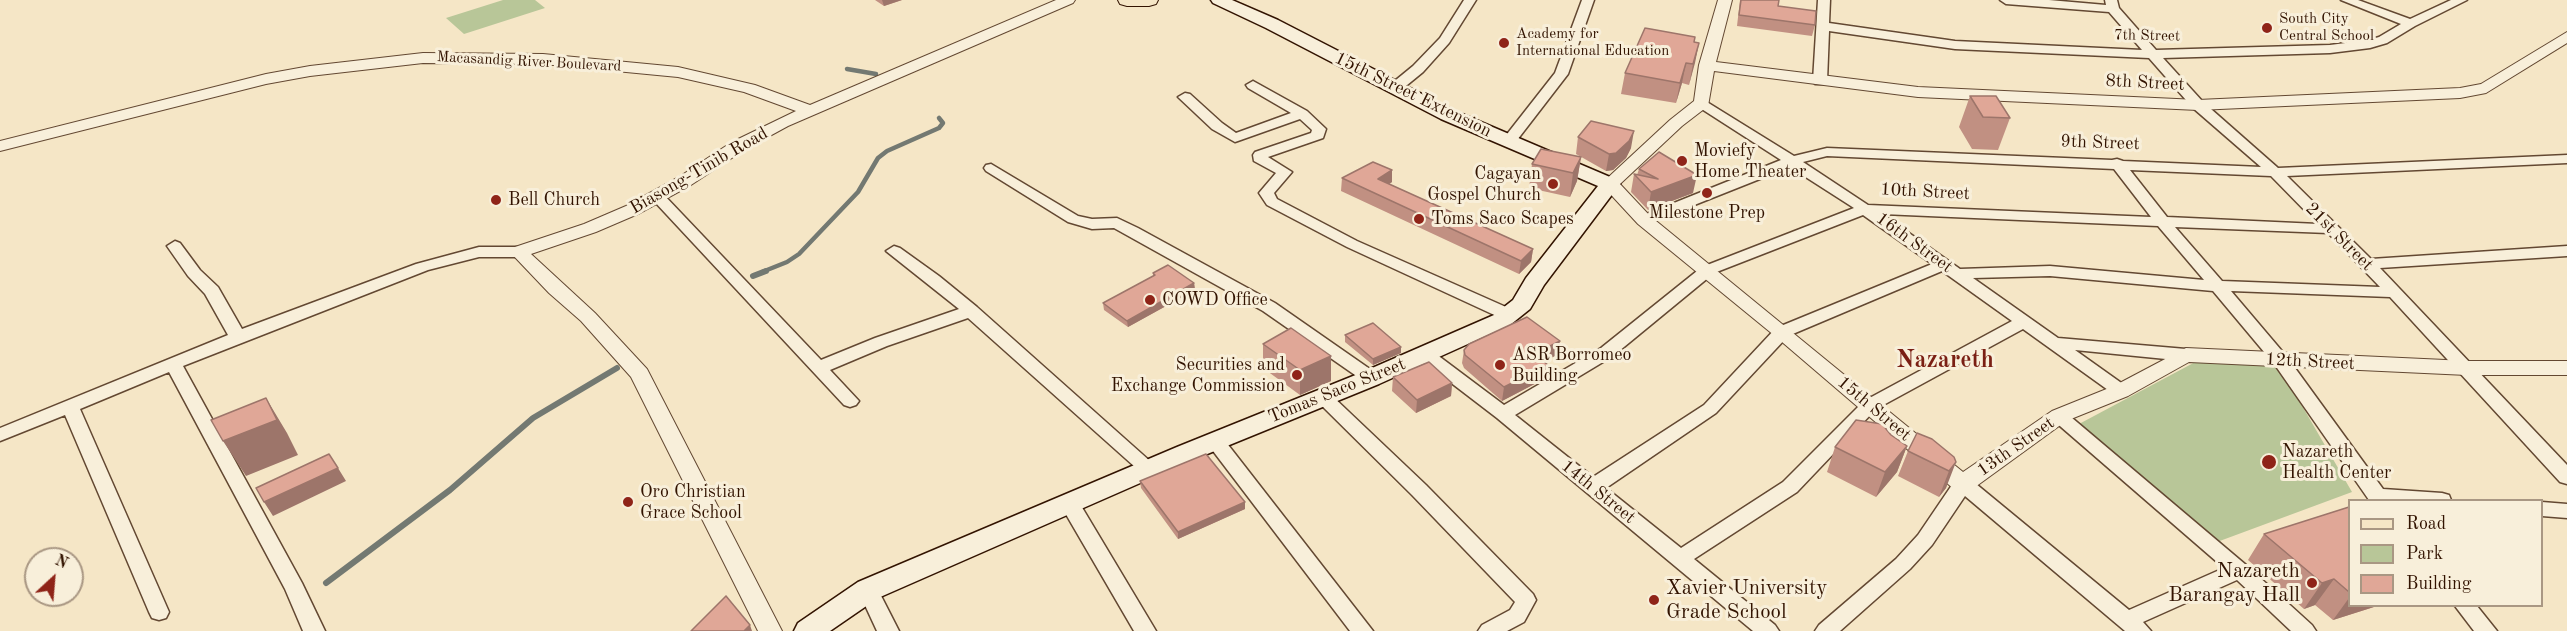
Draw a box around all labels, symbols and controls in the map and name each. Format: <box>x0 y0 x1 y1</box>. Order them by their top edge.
place label: South City Central School <box>2279 10 2374 45</box>
marker: South City Central School <box>2260 21 2274 35</box>
place label: Academy for International Education <box>1516 25 1669 60</box>
street label: 7th Street <box>2114 26 2180 46</box>
marker: Academy for International Education <box>1497 36 1511 50</box>
street label: Macasandig River Boulevard <box>436 48 622 76</box>
street label: 15th Street Extension <box>1331 48 1495 142</box>
street label: 8th Street <box>2105 70 2185 96</box>
street label: Biasong-Tinib Road <box>626 123 772 219</box>
street label: 9th Street <box>2060 131 2140 155</box>
place label: Moviefy Home Theater <box>1694 140 1806 182</box>
marker: Moviefy Home Theater <box>1675 154 1689 168</box>
place label: Cagayan Gospel Church <box>1427 163 1541 206</box>
marker: Cagayan Gospel Church <box>1546 177 1560 191</box>
street label: 10th Street <box>1880 179 1970 205</box>
marker: Milestone Prep <box>1700 186 1714 200</box>
place label: Bell Church <box>508 189 600 211</box>
marker: Bell Church <box>489 193 503 207</box>
street label: 21st Street <box>2300 198 2378 276</box>
place label: Milestone Prep <box>1649 202 1765 224</box>
place label: Toms Saco Scapes <box>1431 208 1574 230</box>
street label: 16th Street <box>1871 208 1957 278</box>
marker: Toms Saco Scapes <box>1412 212 1426 226</box>
place label: COWD Office <box>1162 289 1268 311</box>
marker: COWD Office <box>1143 293 1157 307</box>
place label: ASR Borromeo Building <box>1512 344 1631 386</box>
district label: Nazareth <box>1896 347 1994 375</box>
street label: 12th Street <box>2265 349 2355 375</box>
place label: Securities and Exchange Commission <box>1111 354 1285 397</box>
street label: Tomas Saco Street <box>1265 354 1409 428</box>
marker: ASR Borromeo Building <box>1493 358 1507 372</box>
marker: Securities and Exchange Commission <box>1290 368 1304 382</box>
street label: 15th Street <box>1833 372 1915 446</box>
street label: 13th Street <box>1973 412 2059 482</box>
place label: Nazareth Health Center <box>2282 441 2391 484</box>
marker: Nazareth Health Center <box>2260 453 2278 471</box>
street label: 14th Street <box>1556 455 1640 529</box>
place label: Oro Christian Grace School <box>640 481 746 524</box>
marker: Oro Christian Grace School <box>621 495 635 509</box>
legend <box>2348 499 2543 607</box>
text: Road <box>2406 515 2446 533</box>
text: Park <box>2406 545 2443 563</box>
north arrow <box>24 547 84 607</box>
text: N <box>52 553 70 572</box>
place label: Nazareth Barangay Hall <box>2168 558 2300 608</box>
place label: Xavier University Grade School <box>1666 575 1827 625</box>
text: Building <box>2406 575 2471 593</box>
marker: Nazareth Barangay Hall <box>2305 576 2319 590</box>
marker: Xavier University Grade School <box>1647 593 1661 607</box>

